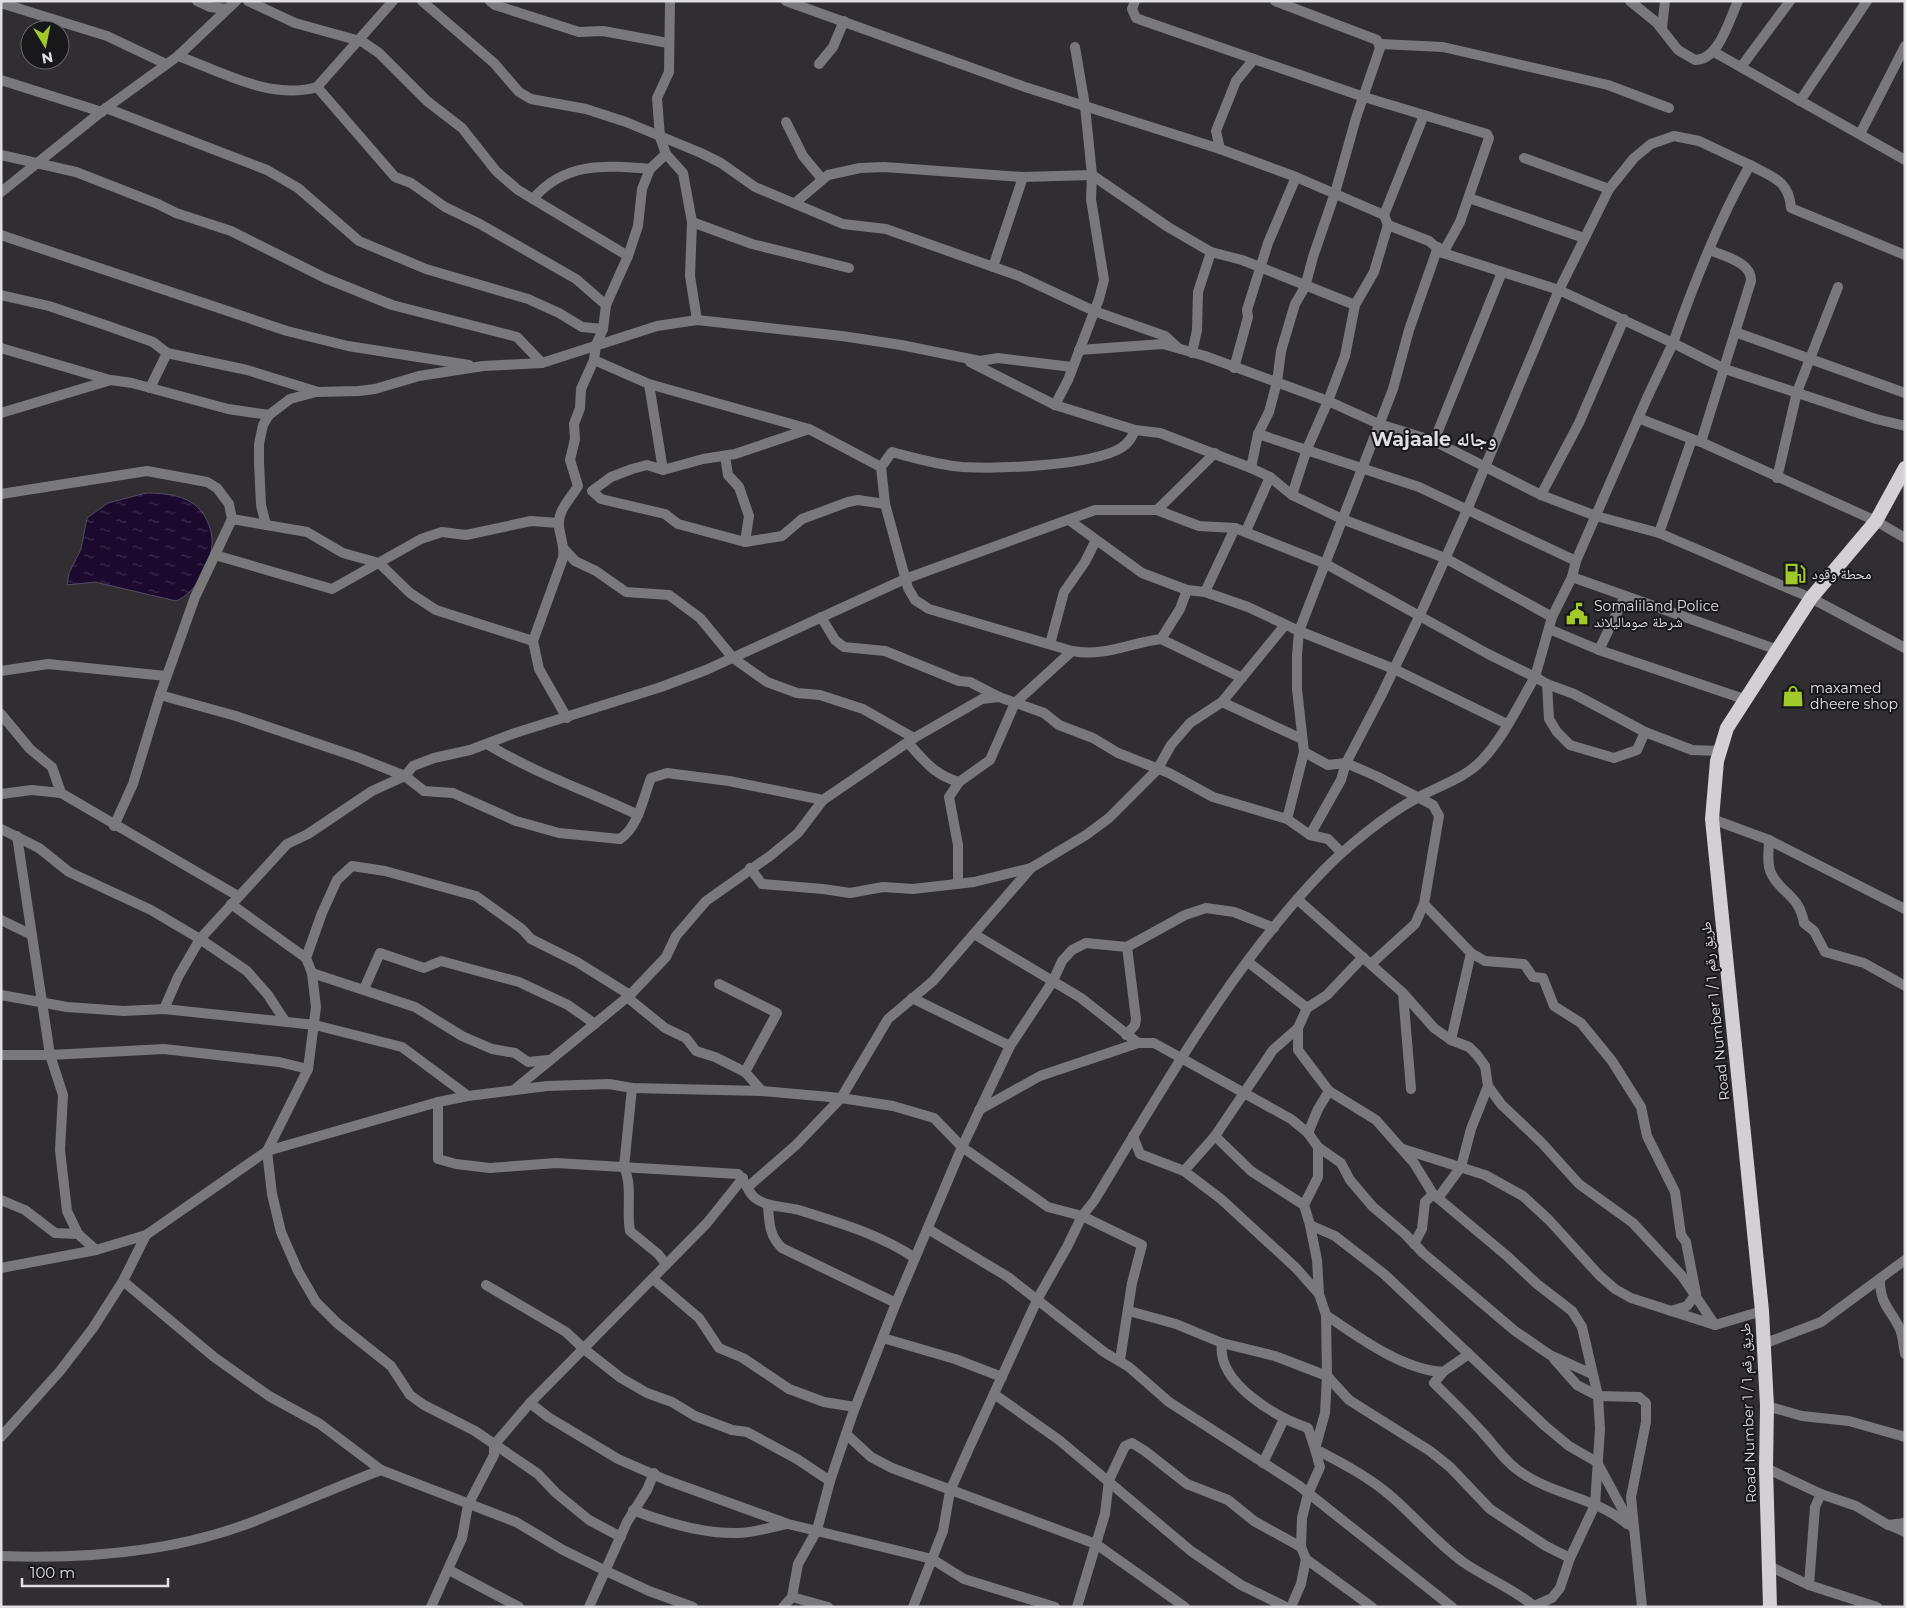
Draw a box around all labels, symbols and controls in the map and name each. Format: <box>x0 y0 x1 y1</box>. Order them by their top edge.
north arrow <box>20 20 70 70</box>
text: N <box>40 48 54 68</box>
district label: Wajaale وجاله <box>1371 428 1497 451</box>
fuel station icon: محطة وقود <box>1782 561 1808 587</box>
place label: محطة وقود <box>1812 565 1871 583</box>
place label: Somaliland Police شرطة صوماليلاند <box>1594 597 1719 631</box>
public building icon: Somaliland Police شرطة صوماليلاند <box>1564 601 1590 627</box>
place label: maxamed dheere shop <box>1810 679 1898 713</box>
shop icon: maxamed dheere shop <box>1780 683 1806 709</box>
street label: Road Number 1 / طريق رقم 1 <box>1697 920 1734 1101</box>
street label: Road Number 1 / طريق رقم 1 <box>1736 1323 1761 1503</box>
scale bar <box>22 1556 169 1588</box>
text: 100 m <box>30 1563 75 1582</box>

